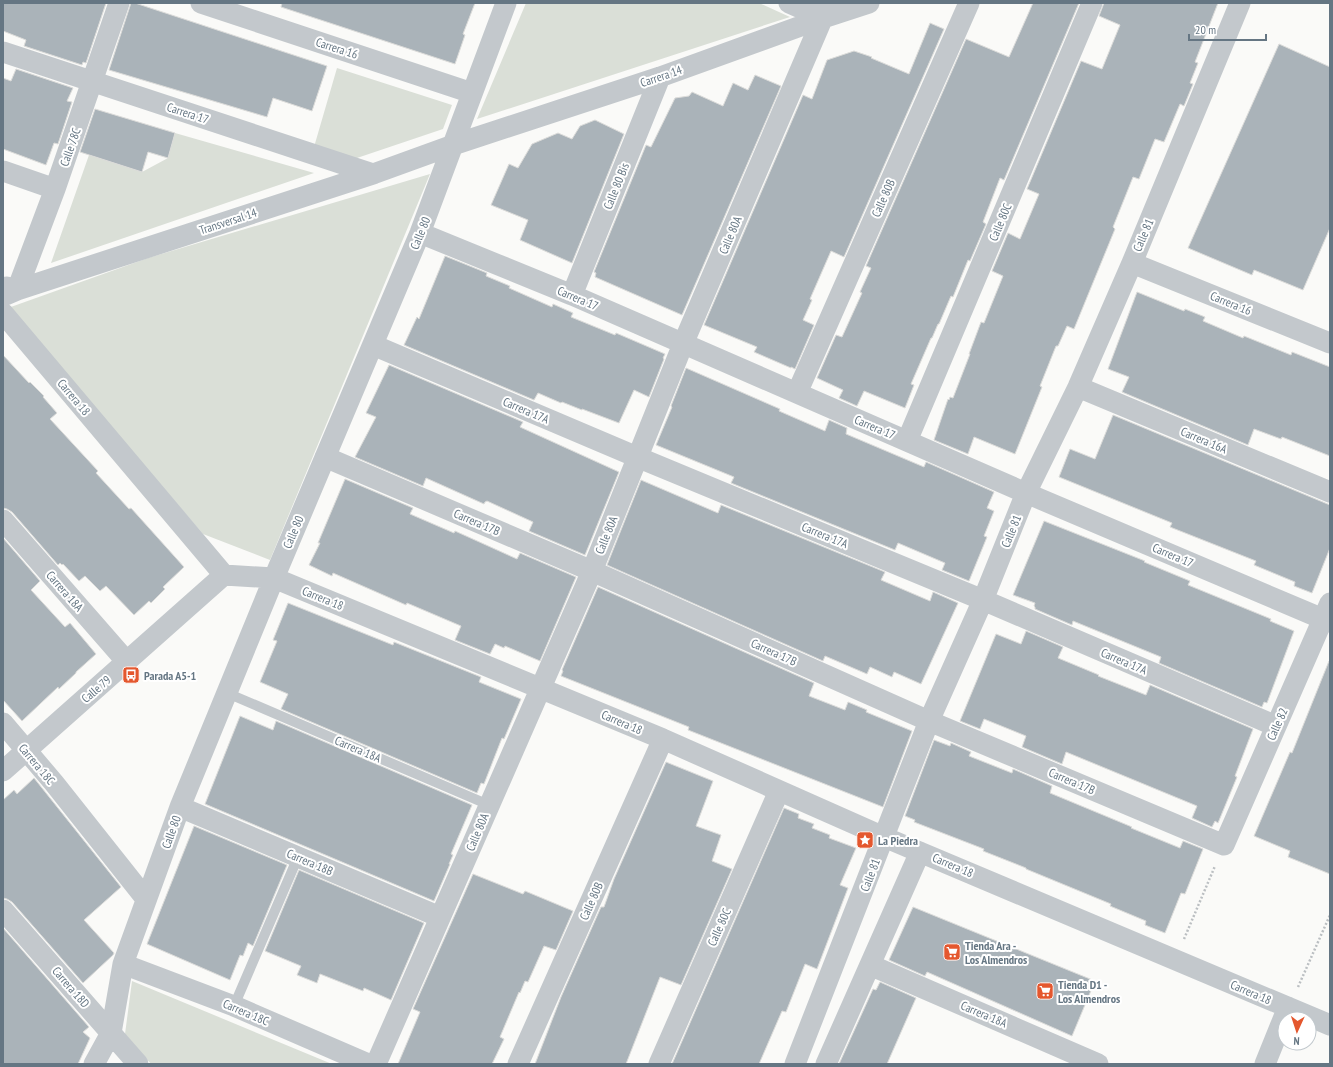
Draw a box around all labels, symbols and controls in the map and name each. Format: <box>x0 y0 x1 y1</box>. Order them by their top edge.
scale bar <box>1189 16 1266 42</box>
text: 20 m <box>1195 22 1216 37</box>
street label: Carrera 16 <box>314 34 360 62</box>
street label: Carrera 14 <box>638 62 684 90</box>
street label: Carrera 17 <box>165 99 211 127</box>
street label: Calle 78C <box>56 125 84 168</box>
street label: Calle 80 Bis <box>600 161 632 211</box>
street label: Calle 80B <box>868 177 898 219</box>
street label: Calle 80C <box>985 200 1015 243</box>
street label: Transversal 14 <box>197 204 259 237</box>
street label: Calle 80 <box>407 214 433 252</box>
street label: Calle 80A <box>715 214 745 256</box>
street label: Calle 81 <box>1129 216 1157 254</box>
street label: Carrera 17 <box>555 283 601 313</box>
street label: Carrera 16 <box>1208 288 1254 318</box>
street label: Carrera 18 <box>54 376 94 418</box>
street label: Carrera 17A <box>501 394 552 427</box>
street label: Carrera 17 <box>852 412 898 442</box>
street label: Carrera 16A <box>1179 424 1230 457</box>
street label: Carrera 17B <box>452 506 503 539</box>
street label: Calle 81 <box>998 512 1024 550</box>
street label: Calle 80 <box>279 513 307 551</box>
street label: Calle 80A <box>592 513 621 556</box>
street label: Carrera 17A <box>800 519 851 551</box>
street label: Carrera 17 <box>1150 540 1196 570</box>
street label: Carrera 18A <box>43 568 87 615</box>
street label: Carrera 18 <box>300 583 346 613</box>
street label: Carrera 17B <box>749 635 800 669</box>
street label: Carrera 17A <box>1099 645 1150 678</box>
bus stop icon: Parada A5-1 <box>121 665 141 685</box>
place label: Parada A5-1 <box>144 668 197 683</box>
street label: Calle 79 <box>78 672 114 706</box>
street label: Calle 82 <box>1263 705 1291 743</box>
street label: Carrera 18 <box>599 707 645 737</box>
street label: Carrera 18A <box>333 733 384 766</box>
street label: Carrera 18C <box>16 741 59 788</box>
street label: Carrera 17B <box>1047 765 1098 798</box>
street label: Calle 80A <box>462 811 492 853</box>
street label: Calle 80 <box>158 813 184 851</box>
place icon: La Piedra <box>855 830 875 850</box>
place label: La Piedra <box>878 833 918 848</box>
street label: Carrera 18B <box>285 846 336 879</box>
street label: Carrera 18 <box>930 850 976 880</box>
street label: Calle 81 <box>857 856 883 894</box>
street label: Calle 80B <box>576 880 606 922</box>
street label: Calle 80C <box>704 905 734 948</box>
place label: Tienda Ara - Los Almendros <box>965 938 1027 967</box>
supermarket icon: Tienda Ara - Los Almendros <box>942 942 962 962</box>
street label: Carrera 18D <box>49 963 93 1011</box>
place label: Tienda D1 - Los Almendros <box>1058 977 1120 1006</box>
street label: Carrera 18 <box>1228 977 1274 1007</box>
supermarket icon: Tienda D1 - Los Almendros <box>1035 981 1055 1001</box>
street label: Carrera 18C <box>221 996 272 1029</box>
street label: Carrera 18A <box>959 998 1010 1031</box>
north arrow <box>1277 1011 1317 1051</box>
text: N <box>1293 1034 1300 1048</box>

